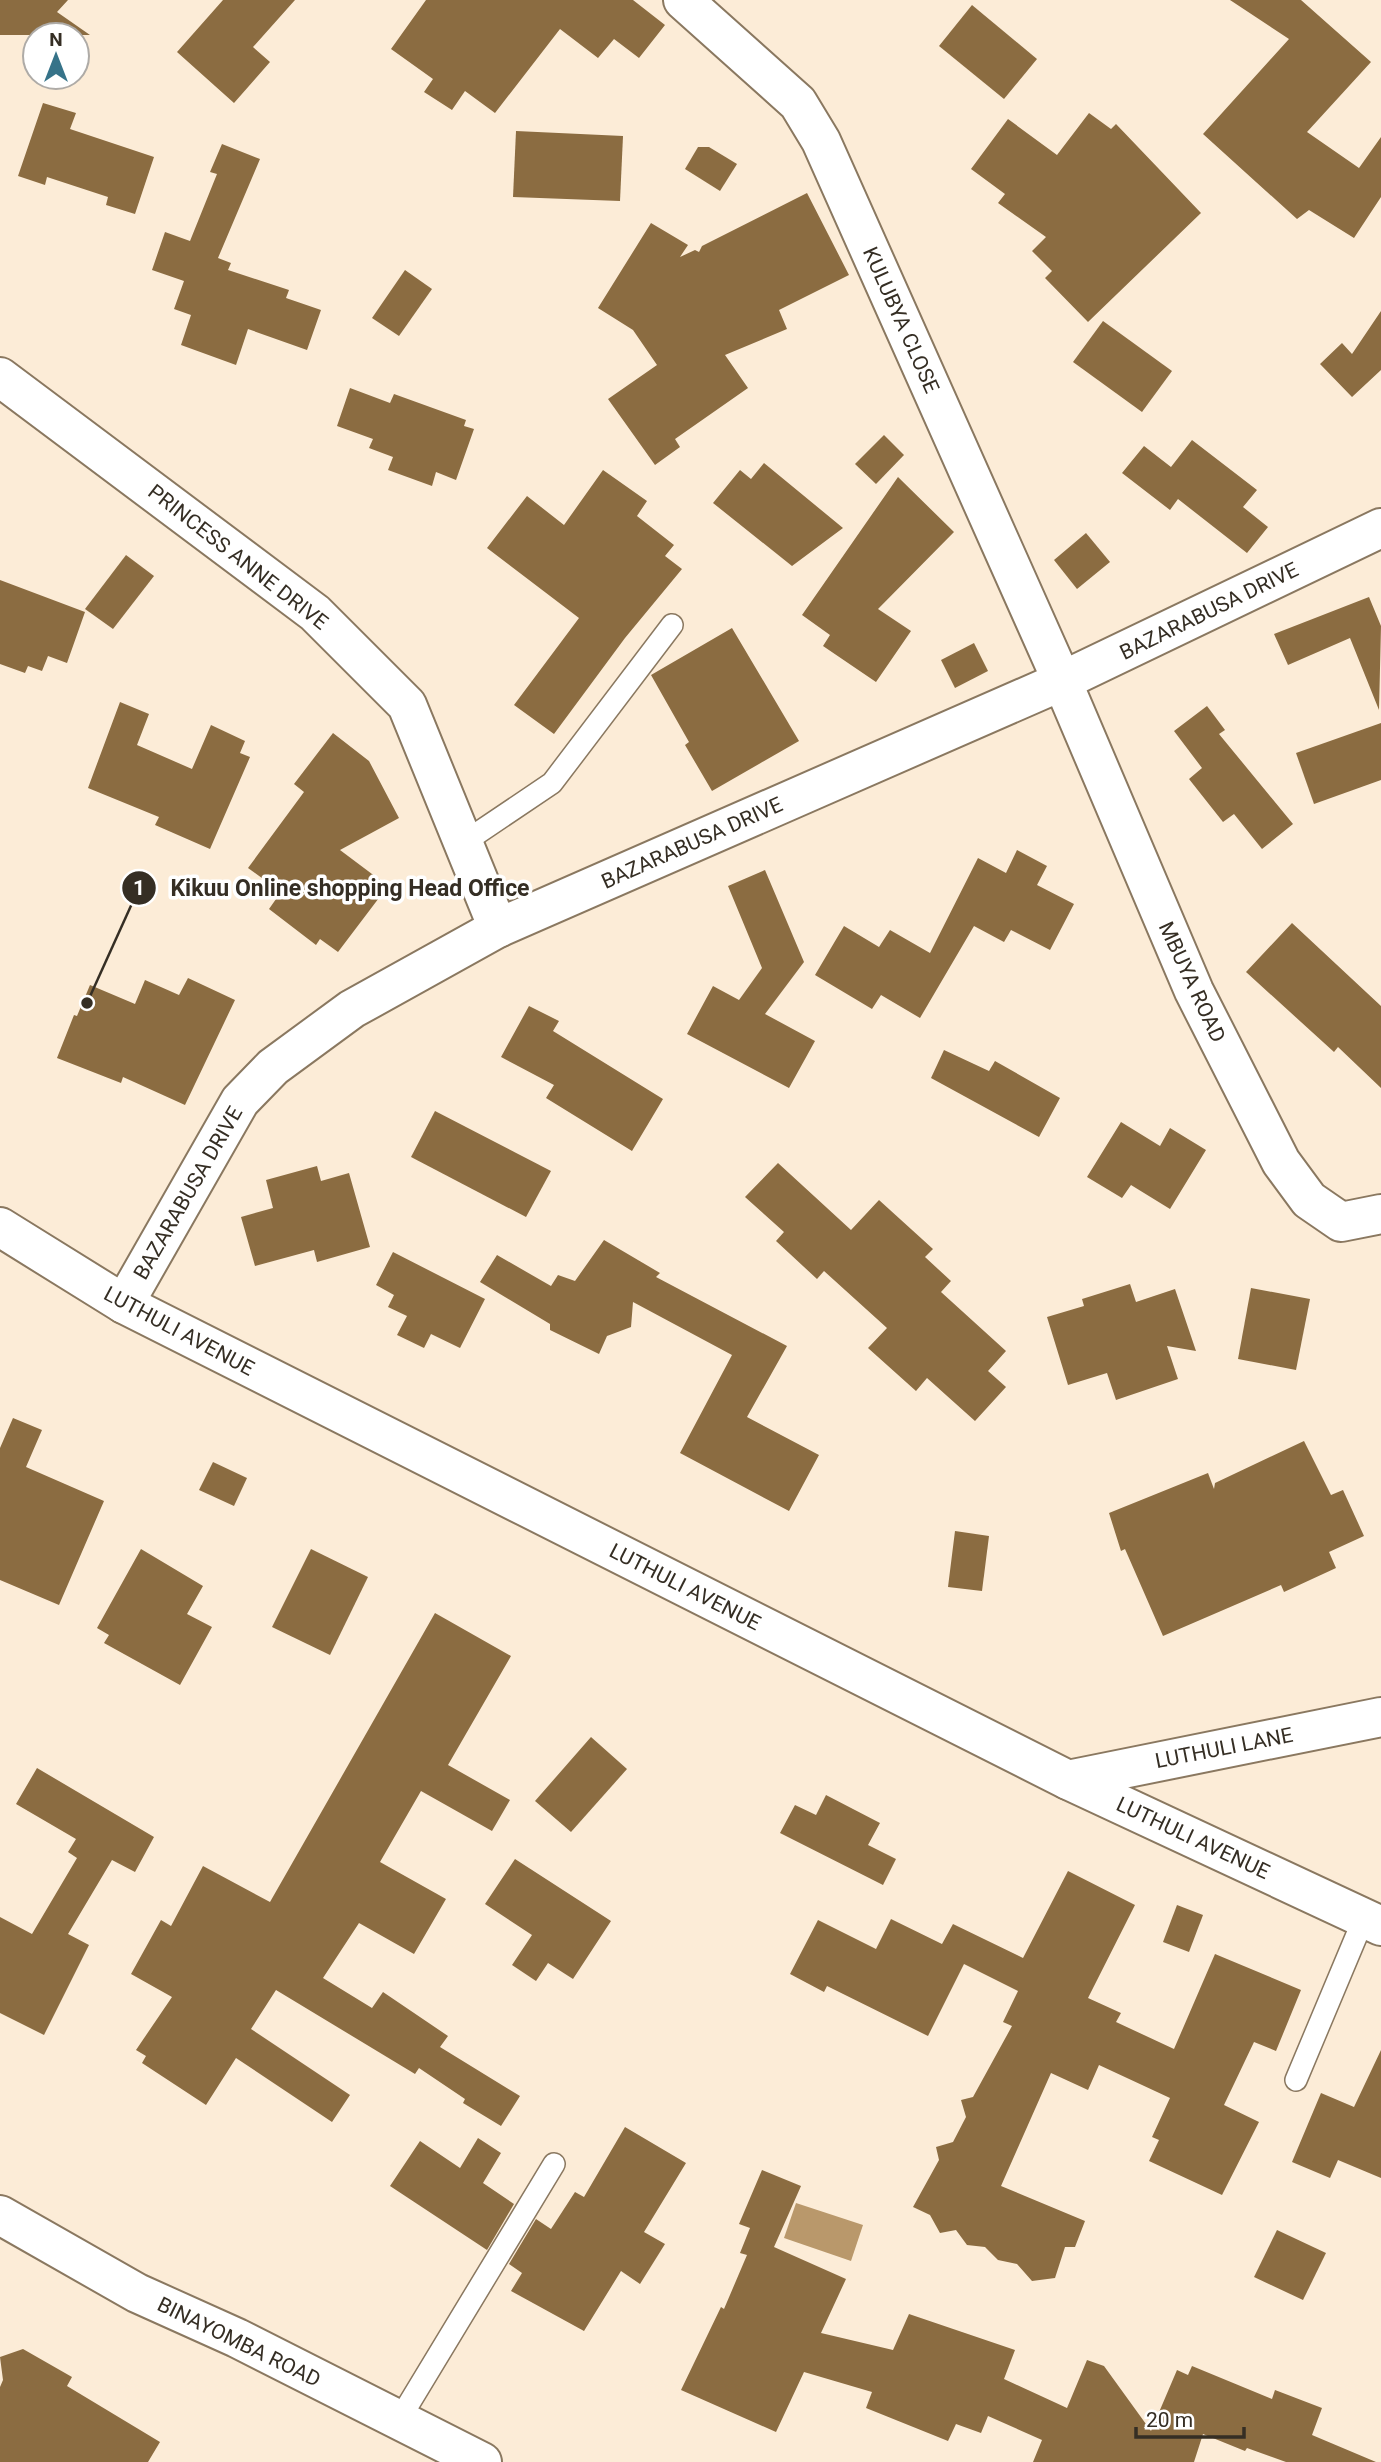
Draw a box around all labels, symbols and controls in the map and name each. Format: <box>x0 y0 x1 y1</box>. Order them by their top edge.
north arrow <box>21 21 91 91</box>
text: N <box>49 28 63 51</box>
street label: KULUBYA CLOSE <box>858 243 944 397</box>
street label: PRINCESS ANNE DRIVE <box>143 479 333 635</box>
street label: BAZARABUSA DRIVE <box>1116 557 1302 665</box>
street label: BAZARABUSA DRIVE <box>598 792 786 894</box>
callout: Kikuu Online shopping Head Office <box>122 866 544 910</box>
text: Kikuu Online shopping Head Office <box>170 875 530 902</box>
text: 1 <box>133 876 145 900</box>
street label: MBUYA ROAD <box>1154 918 1230 1046</box>
street label: BAZARABUSA DRIVE <box>129 1102 247 1284</box>
street label: LUTHULI AVENUE <box>100 1281 258 1381</box>
street label: LUTHULI AVENUE <box>605 1539 765 1635</box>
street label: LUTHULI LANE <box>1153 1723 1295 1773</box>
street label: LUTHULI AVENUE <box>1113 1792 1274 1884</box>
street label: BINAYOMBA ROAD <box>154 2292 324 2392</box>
scale bar <box>1136 2396 1244 2440</box>
text: 20 m <box>1146 2408 1193 2432</box>

